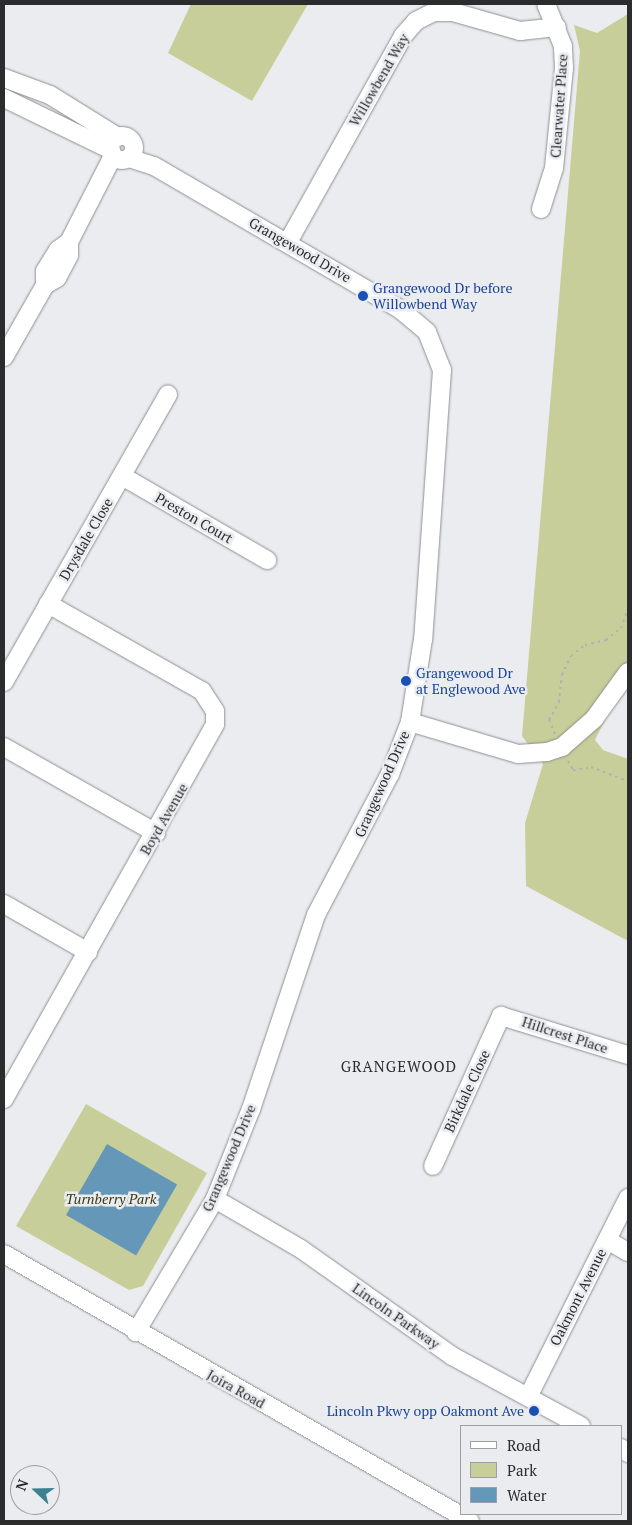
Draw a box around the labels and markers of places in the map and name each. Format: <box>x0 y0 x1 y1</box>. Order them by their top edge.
place label: Grangewood Dr before Willowbend Way <box>373 280 513 312</box>
marker: Grangewood Dr before Willowbend Way <box>357 290 369 302</box>
place label: Grangewood Dr at Englewood Ave <box>416 665 526 698</box>
marker: Grangewood Dr at Englewood Ave <box>400 675 412 687</box>
place label: Lincoln Pkwy opp Oakmont Ave <box>326 1403 524 1419</box>
marker: Lincoln Pkwy opp Oakmont Ave <box>528 1405 540 1417</box>

